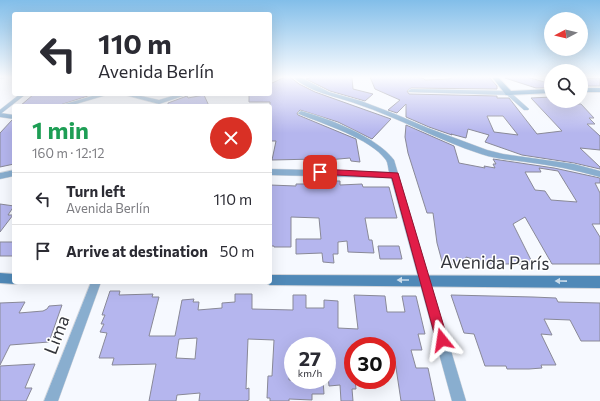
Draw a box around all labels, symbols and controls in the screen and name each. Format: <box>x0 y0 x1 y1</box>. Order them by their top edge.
north arrow <box>544 12 588 56</box>
map controls <box>544 12 588 108</box>
text: 110 m <box>98 26 172 60</box>
icon: left <box>32 28 84 80</box>
text: Avenida Berlín <box>98 60 214 82</box>
button: search <box>544 64 588 108</box>
text: 1 min <box>32 115 89 144</box>
button: close <box>210 117 252 159</box>
text: 160 m · 12:12 <box>32 145 104 161</box>
pin <box>303 155 337 189</box>
icon: arrive <box>309 161 331 183</box>
text: Turn left <box>66 182 125 200</box>
icon: left <box>32 188 54 210</box>
text: 110 m <box>213 190 252 208</box>
text: Avenida Berlín <box>66 200 150 216</box>
icon: arrive <box>32 240 54 262</box>
text: Arrive at destination <box>66 242 208 260</box>
text: 50 m <box>220 242 254 260</box>
street label: Avenida París <box>440 250 550 274</box>
one-way arrow <box>396 277 409 283</box>
one-way arrow <box>555 278 567 285</box>
street label: Lima <box>39 312 74 357</box>
position arrow <box>421 319 463 361</box>
speed limit sign: 30 <box>344 337 396 389</box>
text: 27 <box>299 346 321 370</box>
text: km/h <box>298 367 322 379</box>

